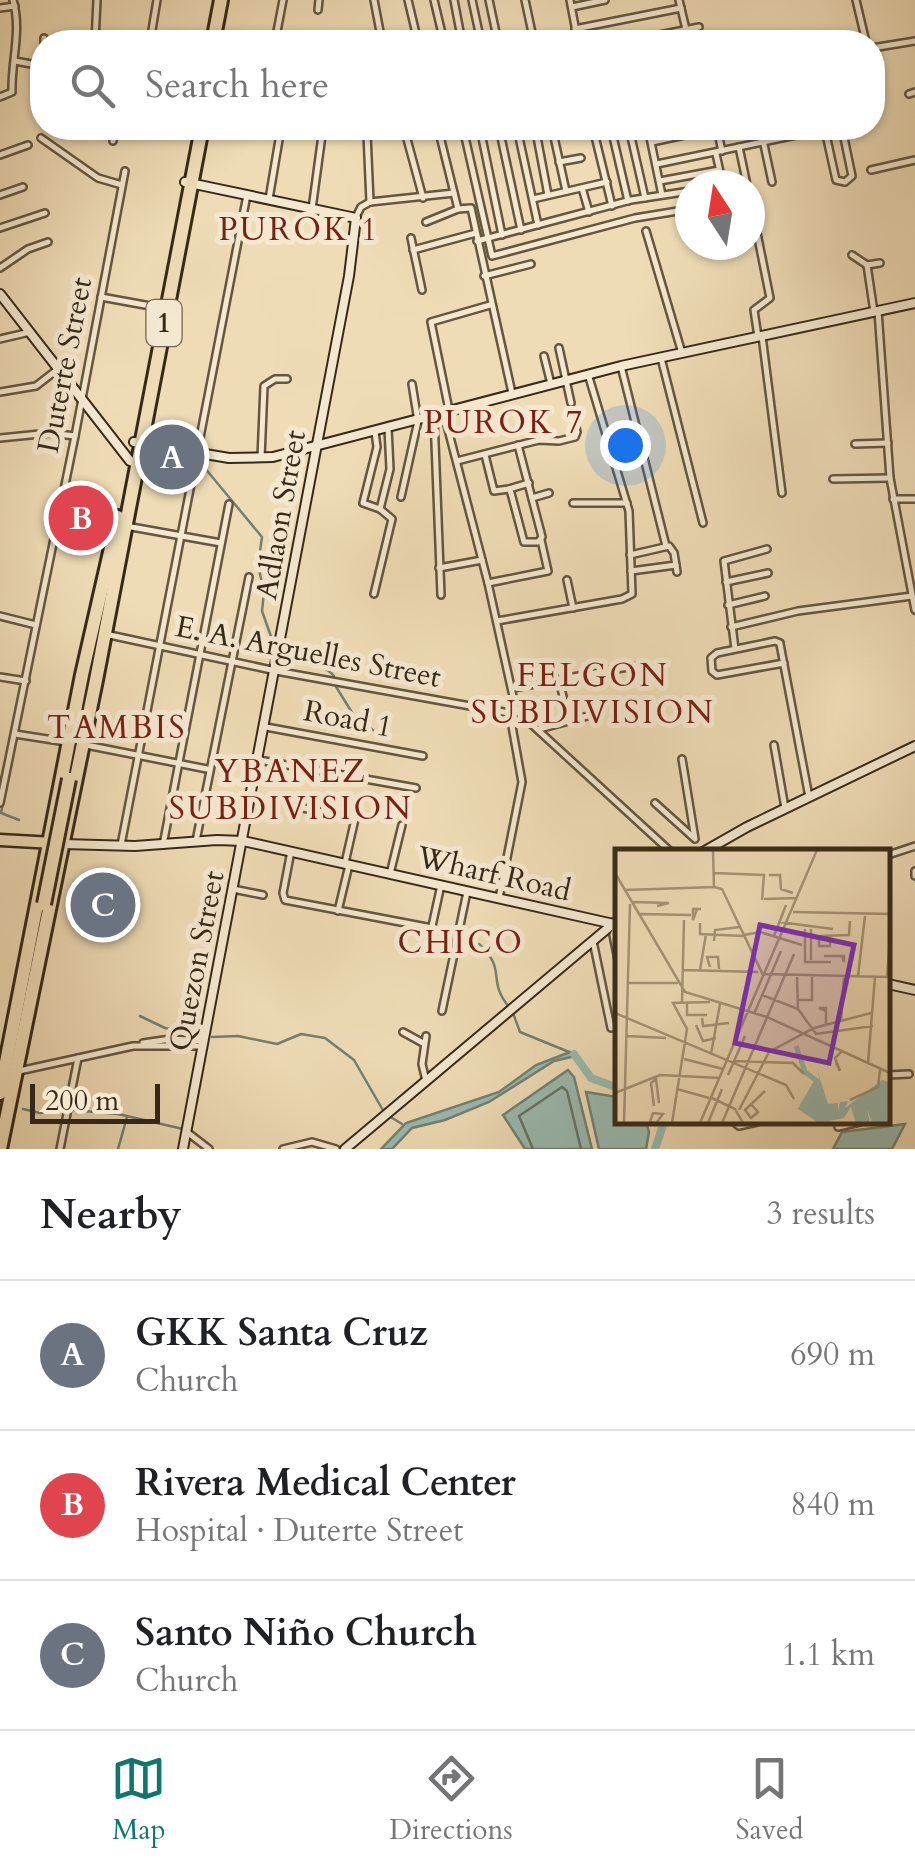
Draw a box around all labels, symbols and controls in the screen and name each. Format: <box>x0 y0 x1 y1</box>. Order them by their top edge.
search box <box>30 30 885 140</box>
icon: search <box>65 58 120 113</box>
text: Search here <box>145 59 329 111</box>
north arrow <box>675 170 765 260</box>
district label: PUROK 1 <box>218 208 380 252</box>
street label: Duterte Street <box>28 273 102 456</box>
road number: 1 <box>146 300 182 346</box>
district label: PUROK 7 <box>423 401 585 445</box>
pin: A <box>140 420 204 494</box>
your location <box>600 420 651 471</box>
street label: Adlaon Street <box>246 427 316 603</box>
pin: B <box>48 480 114 556</box>
street label: E. A. Arguelles Street <box>172 606 445 698</box>
district label: FELGON SUBDIVISION <box>471 654 715 735</box>
street label: Road 1 <box>300 690 396 748</box>
district label: TAMBIS <box>47 706 187 750</box>
district label: YBANEZ SUBDIVISION <box>169 750 413 831</box>
street label: Wharf Road <box>412 836 575 912</box>
inset map <box>615 849 890 1124</box>
street label: Quezon Street <box>159 867 235 1055</box>
pin: C <box>70 868 136 942</box>
district label: CHICO <box>398 921 524 965</box>
scale bar <box>30 1079 160 1124</box>
text: 200 m <box>45 1082 119 1120</box>
text: Nearby <box>40 1186 182 1243</box>
text: 3 results <box>767 1192 875 1236</box>
text: GKK Santa Cruz <box>135 1307 428 1359</box>
text: A <box>60 1333 85 1377</box>
text: 690 m <box>790 1333 875 1377</box>
text: Church <box>135 1359 238 1403</box>
text: Rivera Medical Center <box>135 1457 516 1509</box>
text: B <box>61 1483 84 1527</box>
text: 840 m <box>790 1483 875 1527</box>
text: Hospital · Duterte Street <box>135 1509 463 1553</box>
text: Santo Niño Church <box>135 1607 477 1659</box>
text: C <box>60 1633 85 1677</box>
text: 1.1 km <box>781 1633 875 1677</box>
text: Church <box>135 1659 238 1703</box>
tab: Map <box>111 1751 166 1849</box>
tab: Directions <box>389 1751 513 1849</box>
tab: Saved <box>736 1751 804 1849</box>

